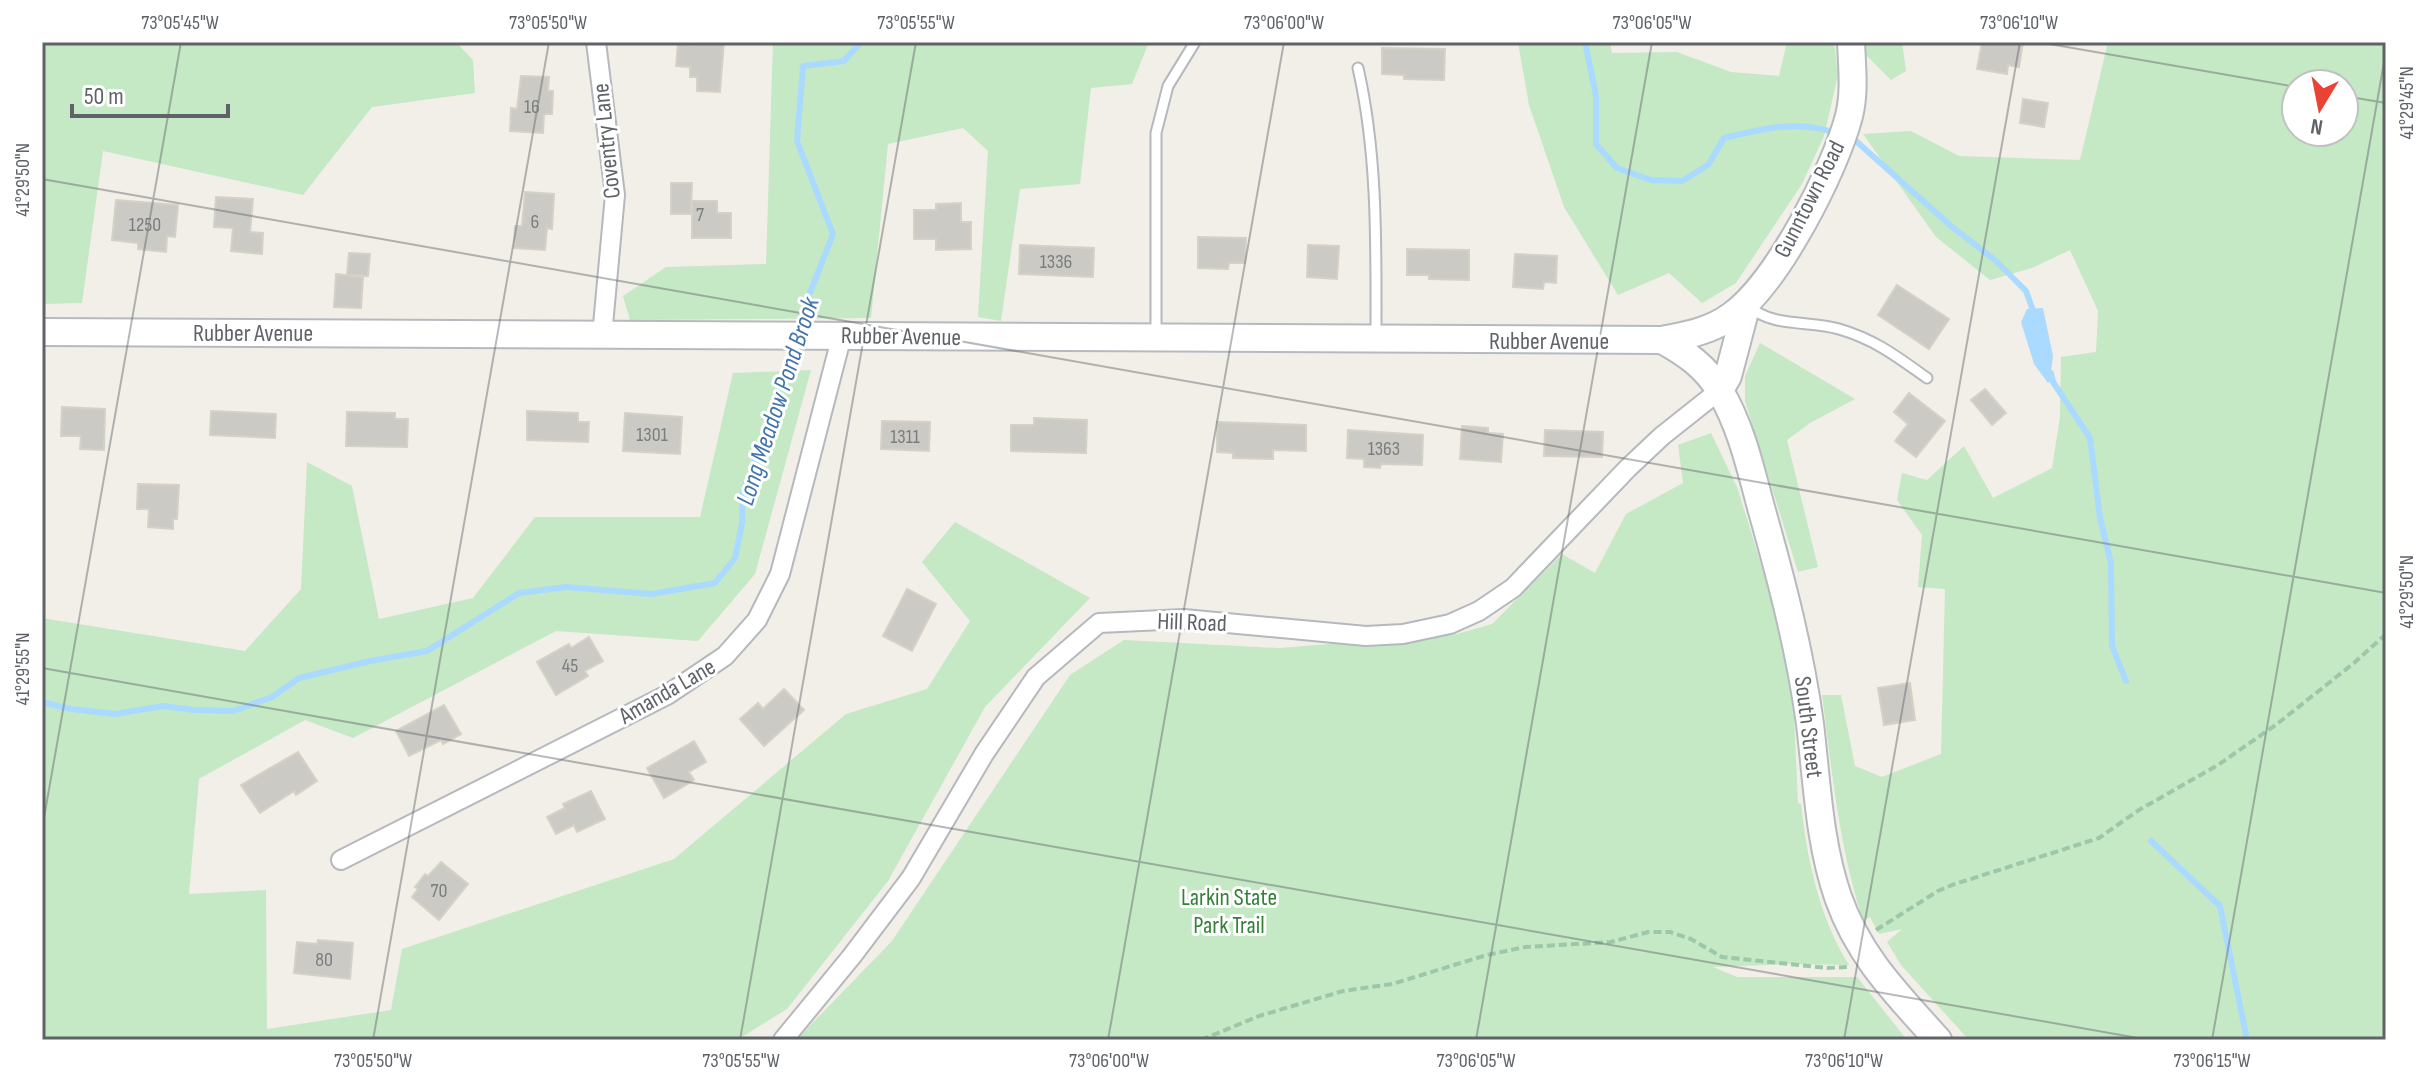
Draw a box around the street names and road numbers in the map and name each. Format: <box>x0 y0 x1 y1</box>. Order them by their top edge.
street label: Coventry Lane <box>586 82 627 200</box>
street label: Gunntown Road <box>1768 136 1851 263</box>
street label: Rubber Avenue <box>193 319 313 348</box>
street label: Rubber Avenue <box>841 321 961 352</box>
street label: Rubber Avenue <box>1489 327 1609 356</box>
street label: Hill Road <box>1157 607 1227 638</box>
street label: Amanda Lane <box>613 652 721 731</box>
street label: South Street <box>1788 675 1829 780</box>

